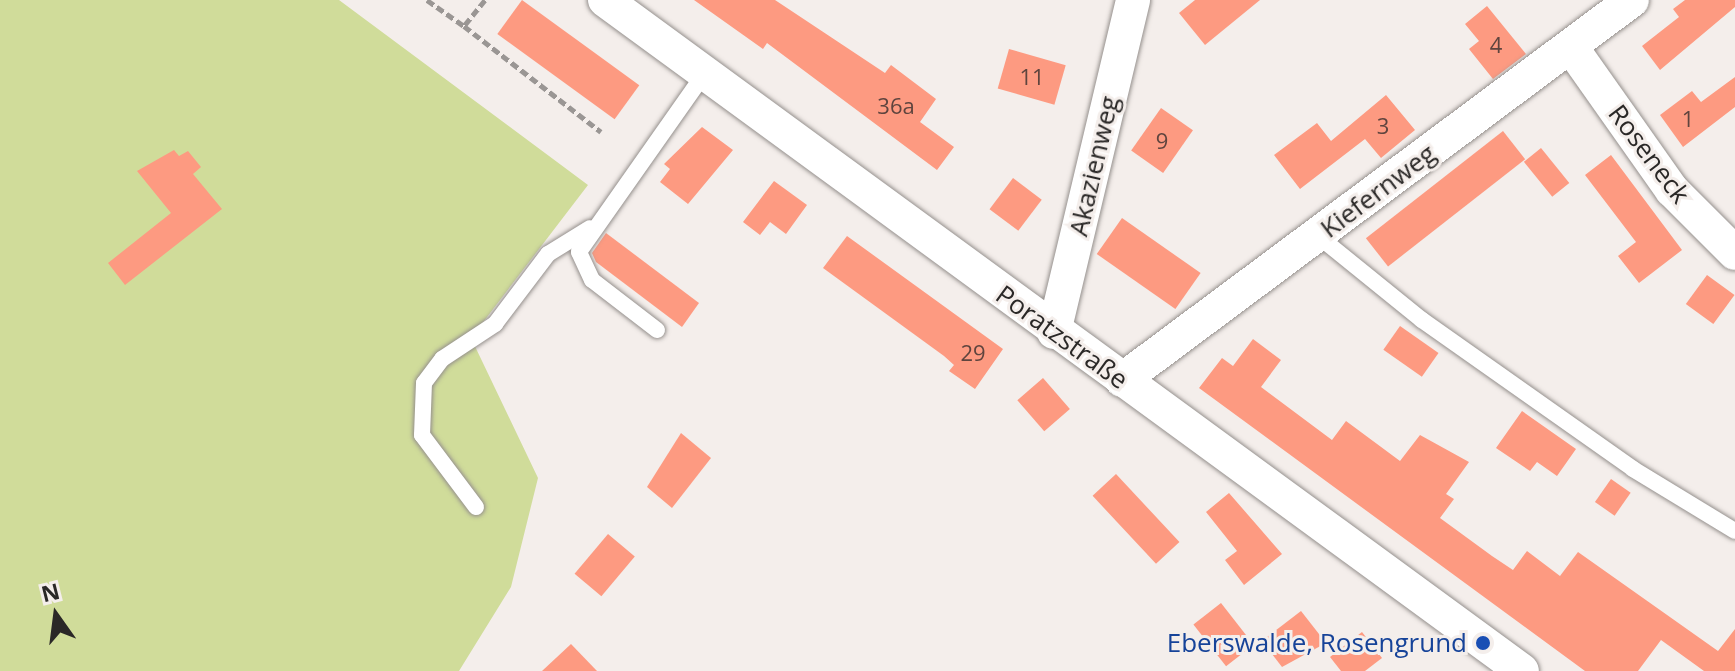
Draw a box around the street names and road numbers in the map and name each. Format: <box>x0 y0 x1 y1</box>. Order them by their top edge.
street label: Akazienweg <box>1063 93 1125 239</box>
street label: Roseneck <box>1602 99 1696 209</box>
street label: Kiefernweg <box>1314 138 1442 244</box>
street label: Poratzstraße <box>990 279 1134 395</box>

